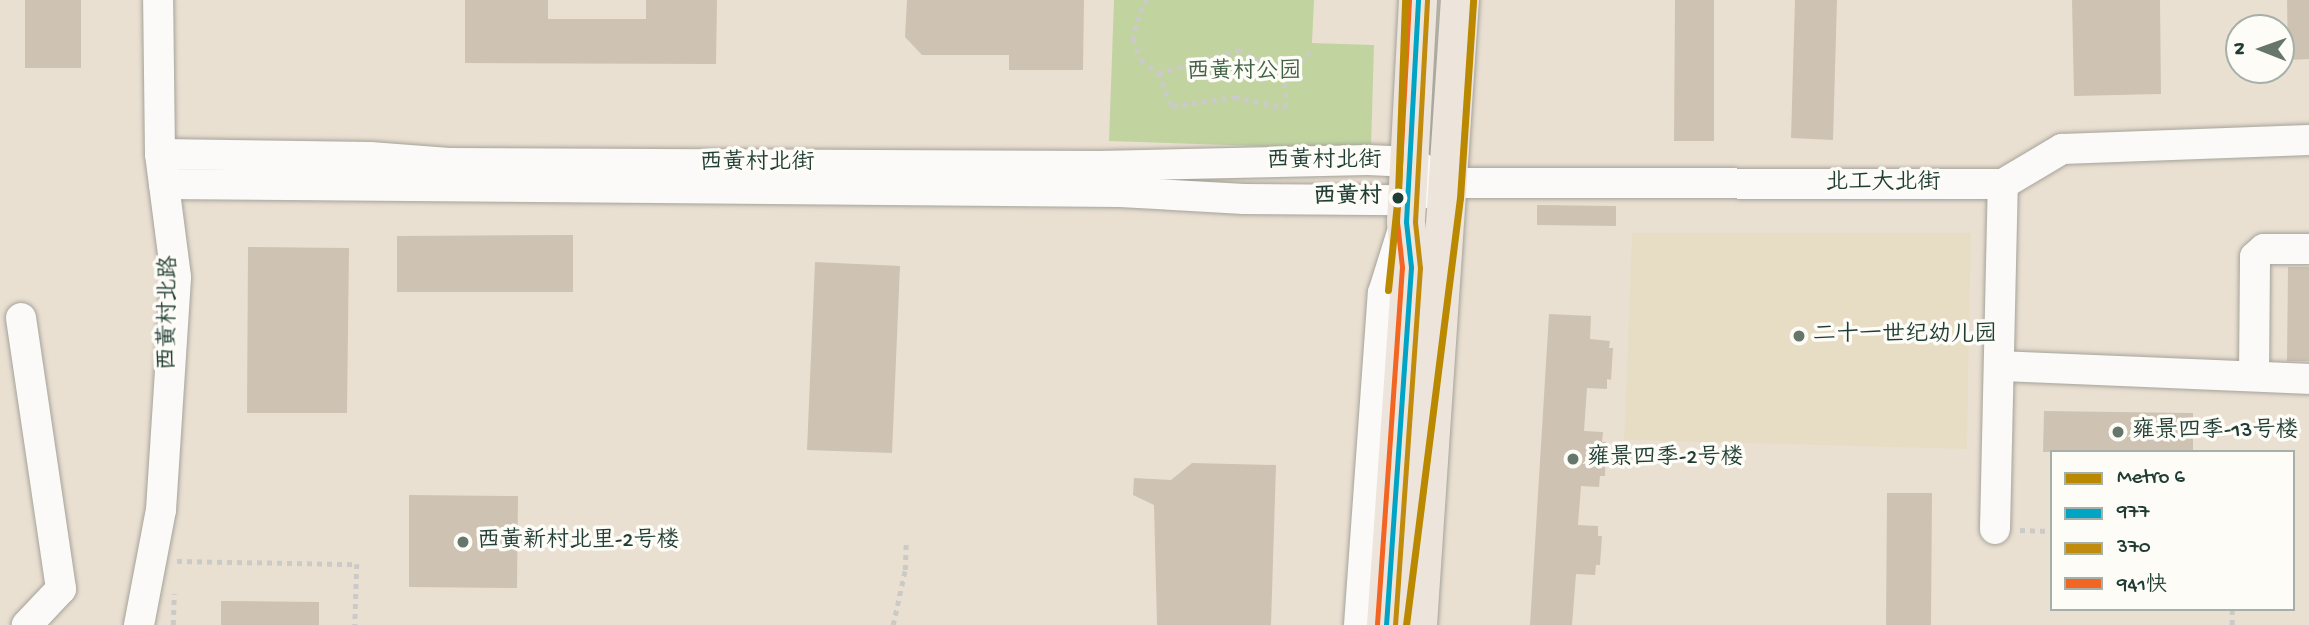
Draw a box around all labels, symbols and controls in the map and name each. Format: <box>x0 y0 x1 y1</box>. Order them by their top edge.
north arrow <box>2225 14 2295 84</box>
text: N <box>2229 42 2252 55</box>
park label: 西黄村公园 <box>1187 59 1301 87</box>
street label: 西黄村北街 <box>1267 148 1381 176</box>
street label: 西黄村北街 <box>700 150 814 178</box>
street label: 北工大北街 <box>1826 170 1940 198</box>
place label: 西黄村 <box>1313 184 1382 212</box>
marker: 西黄村 <box>1388 188 1408 208</box>
street label: 西黄村北路 <box>155 255 185 371</box>
place label: 二十一世纪幼儿园 <box>1813 322 1997 350</box>
marker: 二十一世纪幼儿园 <box>1791 328 1807 344</box>
place label: 雍景四季-13号楼 <box>2132 418 2298 446</box>
marker: 雍景四季-13号楼 <box>2110 424 2126 440</box>
place label: 雍景四季-2号楼 <box>1587 445 1743 473</box>
legend <box>2050 450 2295 611</box>
marker: 雍景四季-2号楼 <box>1565 451 1581 467</box>
text: Metro 6 <box>2117 466 2185 491</box>
text: 977 <box>2117 501 2149 526</box>
place label: 西黄新村北里-2号楼 <box>477 528 679 556</box>
marker: 西黄新村北里-2号楼 <box>455 534 471 550</box>
text: 370 <box>2117 536 2151 561</box>
text: 941快 <box>2117 574 2167 599</box>

